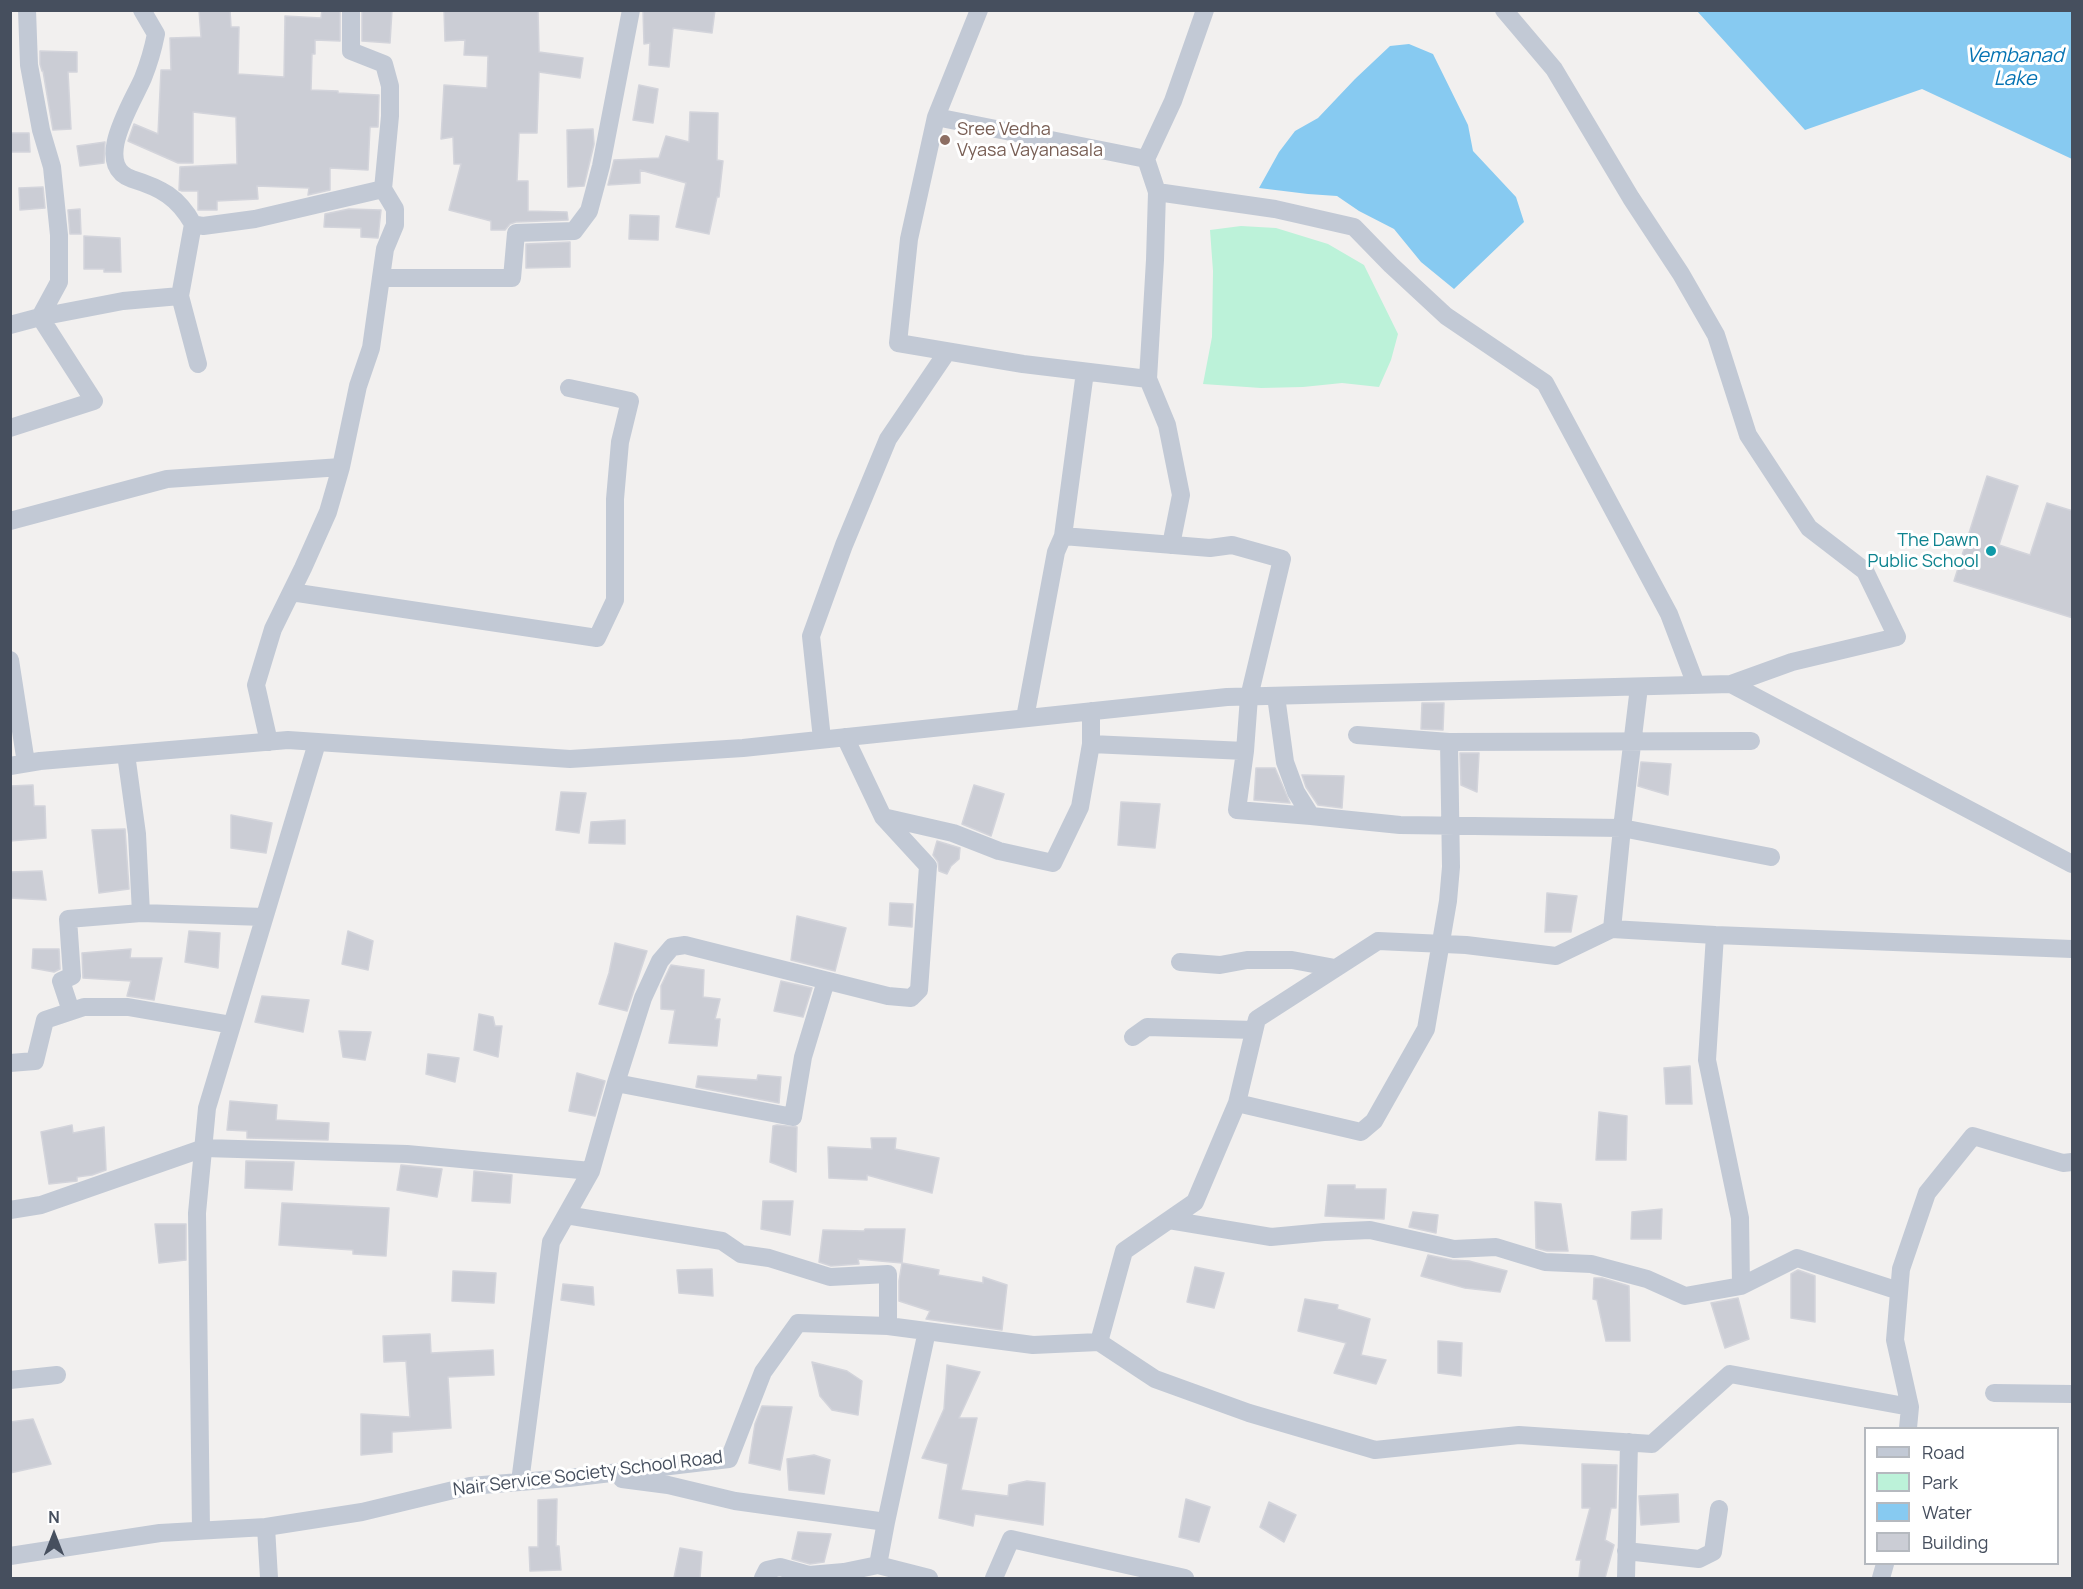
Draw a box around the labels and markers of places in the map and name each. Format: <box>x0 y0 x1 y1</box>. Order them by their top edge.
place label: Sree Vedha Vyasa Vayanasala <box>957 119 1103 162</box>
marker: Sree Vedha Vyasa Vayanasala <box>938 133 952 147</box>
place label: The Dawn Public School <box>1868 530 1979 572</box>
marker: The Dawn Public School <box>1984 544 1998 558</box>

